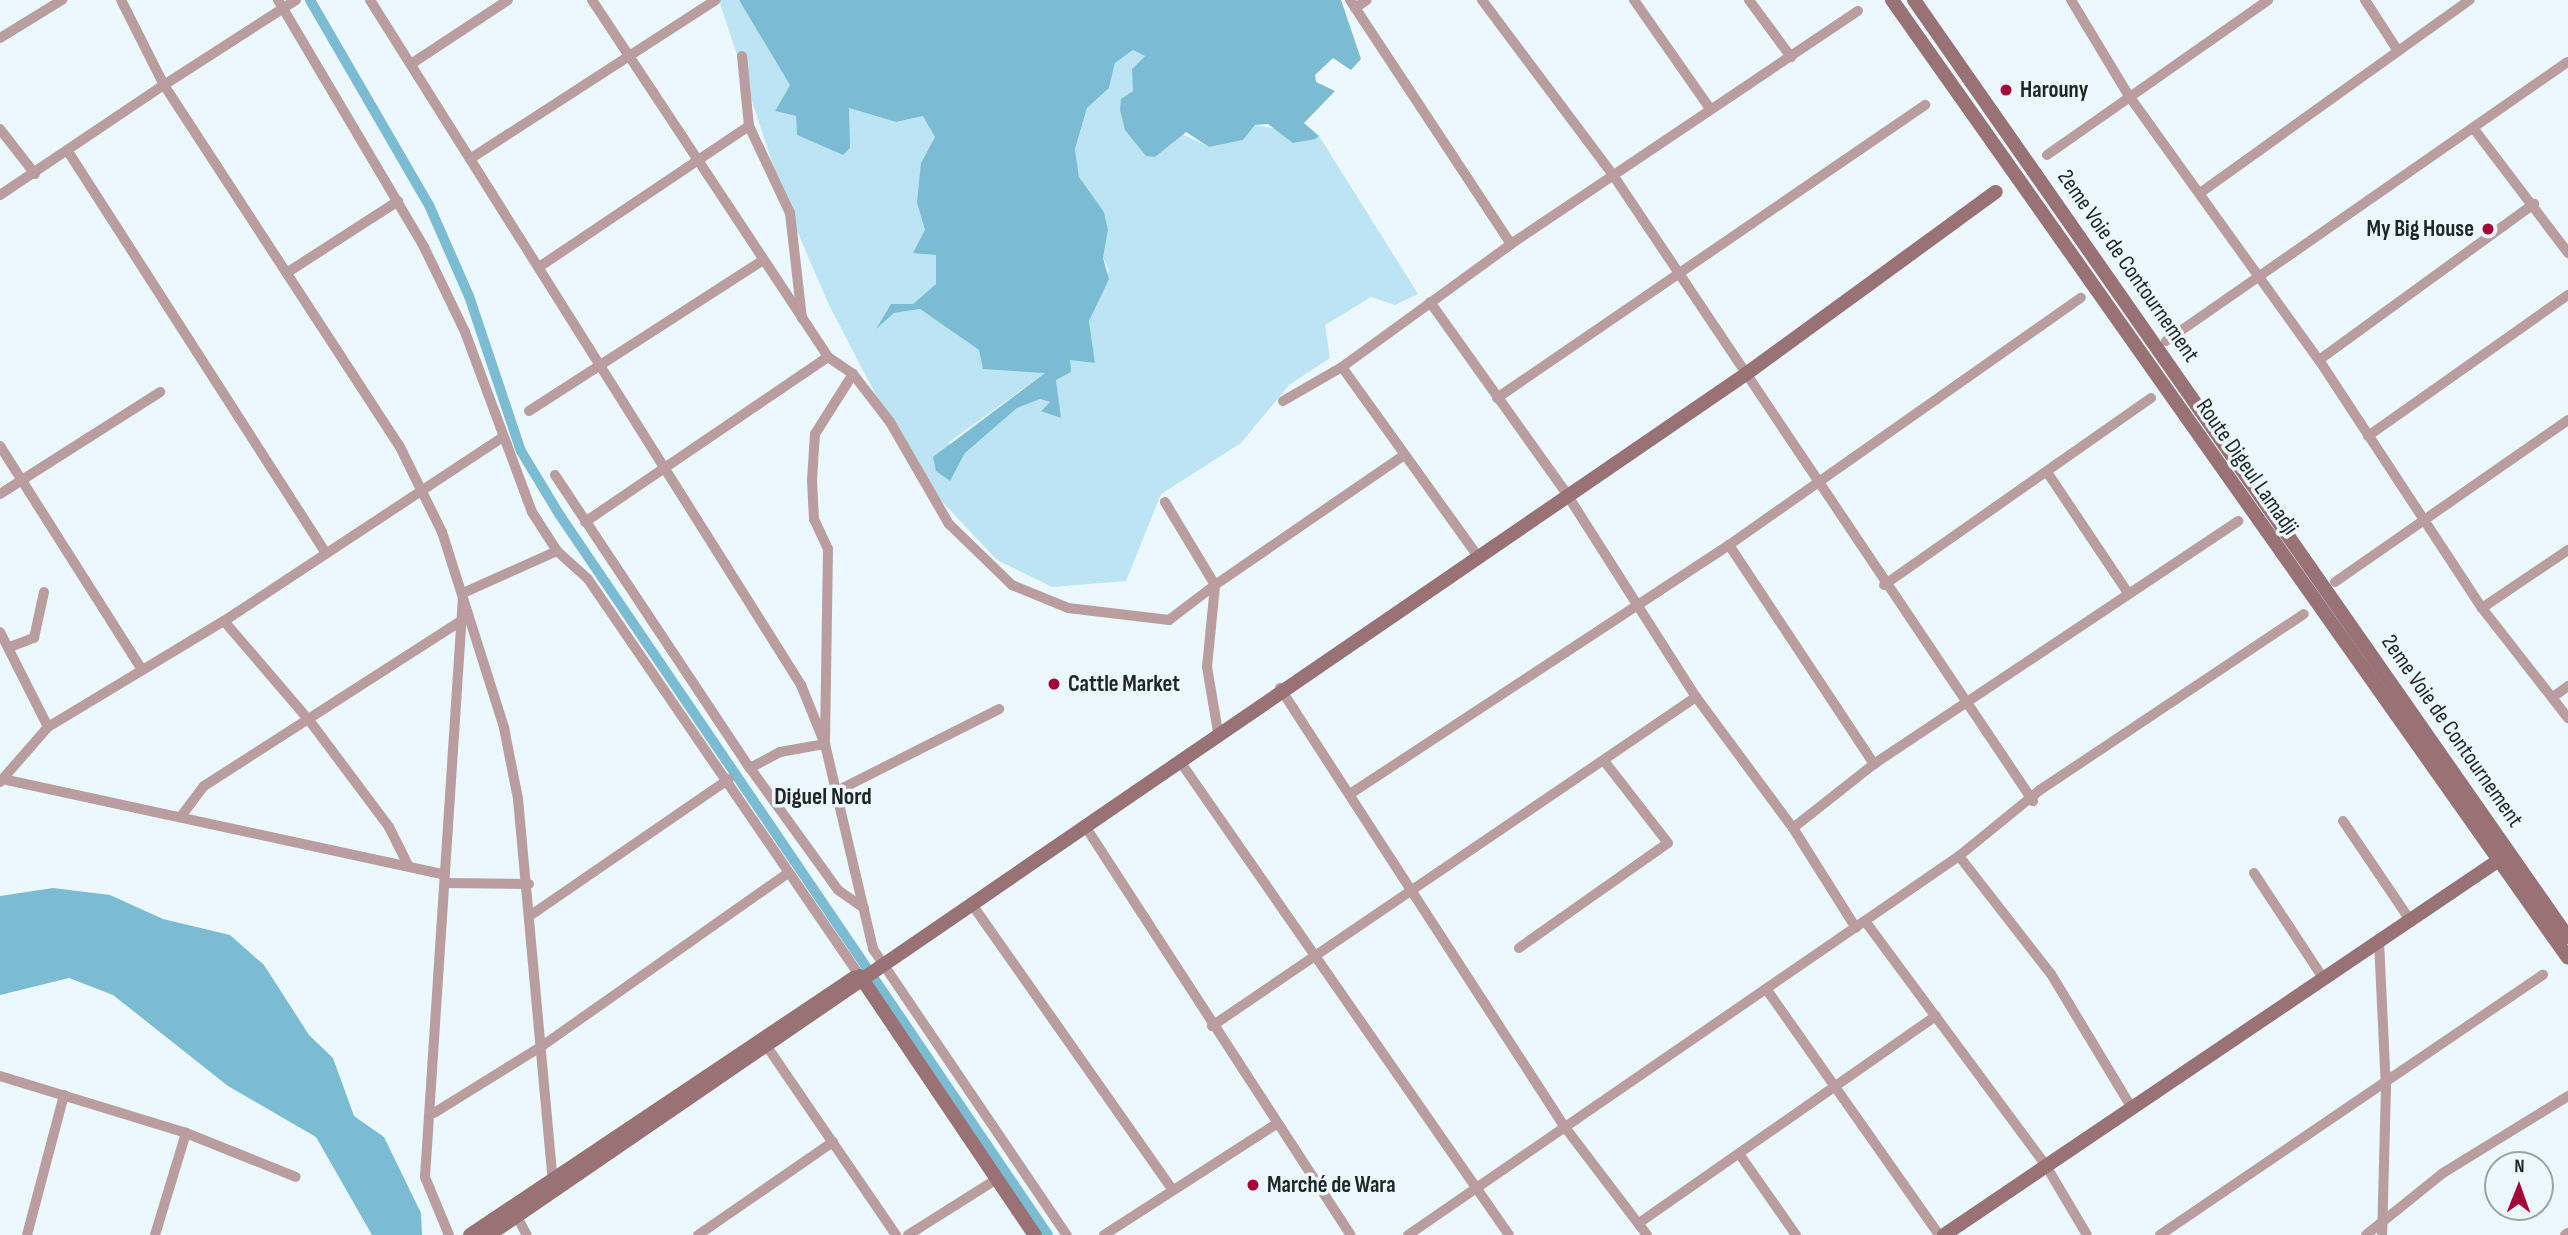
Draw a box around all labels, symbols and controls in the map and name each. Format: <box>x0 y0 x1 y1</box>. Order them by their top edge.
place label: Harouny <box>2020 76 2088 104</box>
marker: Harouny <box>1998 82 2014 98</box>
street label: 2eme Voie de Contournement <box>2051 165 2205 367</box>
place label: My Big House <box>2366 215 2474 243</box>
marker: My Big House <box>2480 221 2496 237</box>
street label: Route Digeul Lamadji <box>2190 394 2304 540</box>
street label: 2eme Voie de Contournement <box>2375 630 2529 832</box>
place label: Cattle Market <box>1068 670 1180 698</box>
marker: Cattle Market <box>1046 676 1062 692</box>
district label: Diguel Nord <box>774 783 872 811</box>
north arrow <box>2484 1151 2554 1221</box>
text: N <box>2514 1155 2525 1178</box>
place label: Marché de Wara <box>1267 1171 1396 1199</box>
marker: Marché de Wara <box>1245 1177 1261 1193</box>

